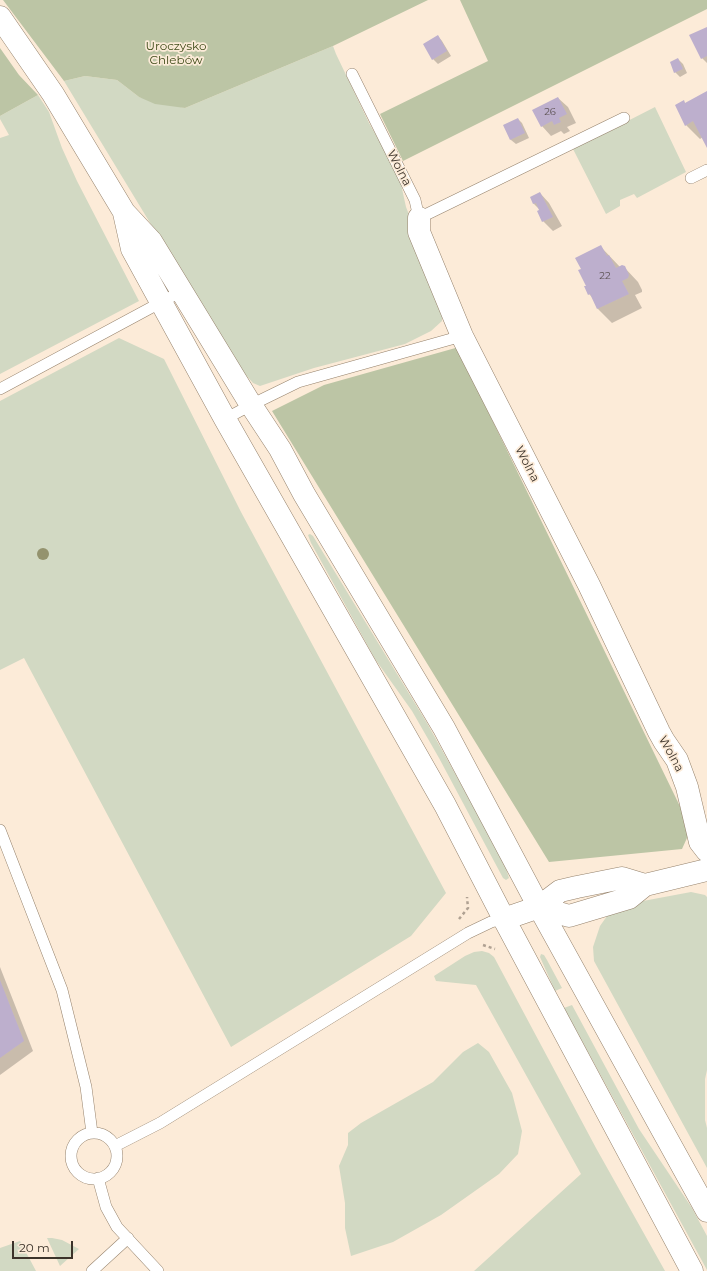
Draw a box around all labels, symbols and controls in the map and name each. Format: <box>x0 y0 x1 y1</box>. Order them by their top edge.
park label: Uroczysko Chlebów <box>145 39 207 67</box>
house number: 26 <box>544 106 556 118</box>
street label: Wolna <box>384 148 414 188</box>
house number: 22 <box>599 270 611 282</box>
street label: Wolna <box>512 444 542 484</box>
street label: Wolna <box>655 734 687 774</box>
scale bar <box>14 1233 75 1259</box>
text: 20 m <box>19 1240 50 1255</box>

